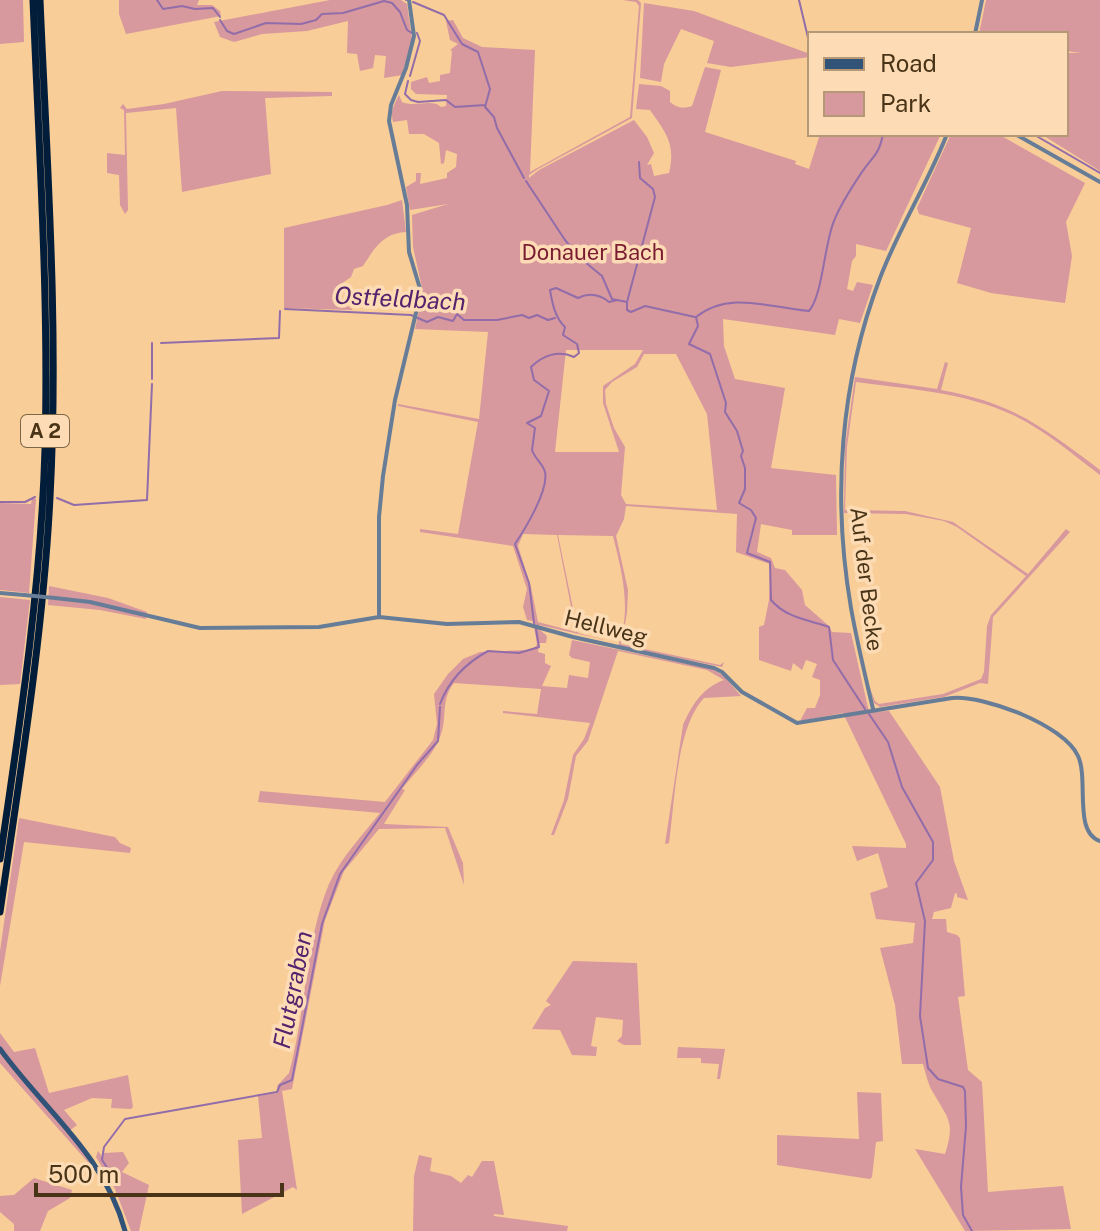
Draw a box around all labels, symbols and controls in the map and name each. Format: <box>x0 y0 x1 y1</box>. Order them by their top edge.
legend <box>808 32 1068 136</box>
text: Road <box>880 49 937 77</box>
text: Park <box>880 89 931 117</box>
park label: Donauer Bach <box>521 239 665 265</box>
water label: Ostfeldbach <box>334 281 466 315</box>
road number: A 2 <box>21 415 69 447</box>
street label: Auf der Becke <box>845 505 889 653</box>
street label: Hellweg <box>562 604 650 650</box>
water label: Flutgraben <box>267 929 317 1051</box>
scale bar <box>36 1147 282 1197</box>
text: 500 m <box>48 1160 119 1188</box>

